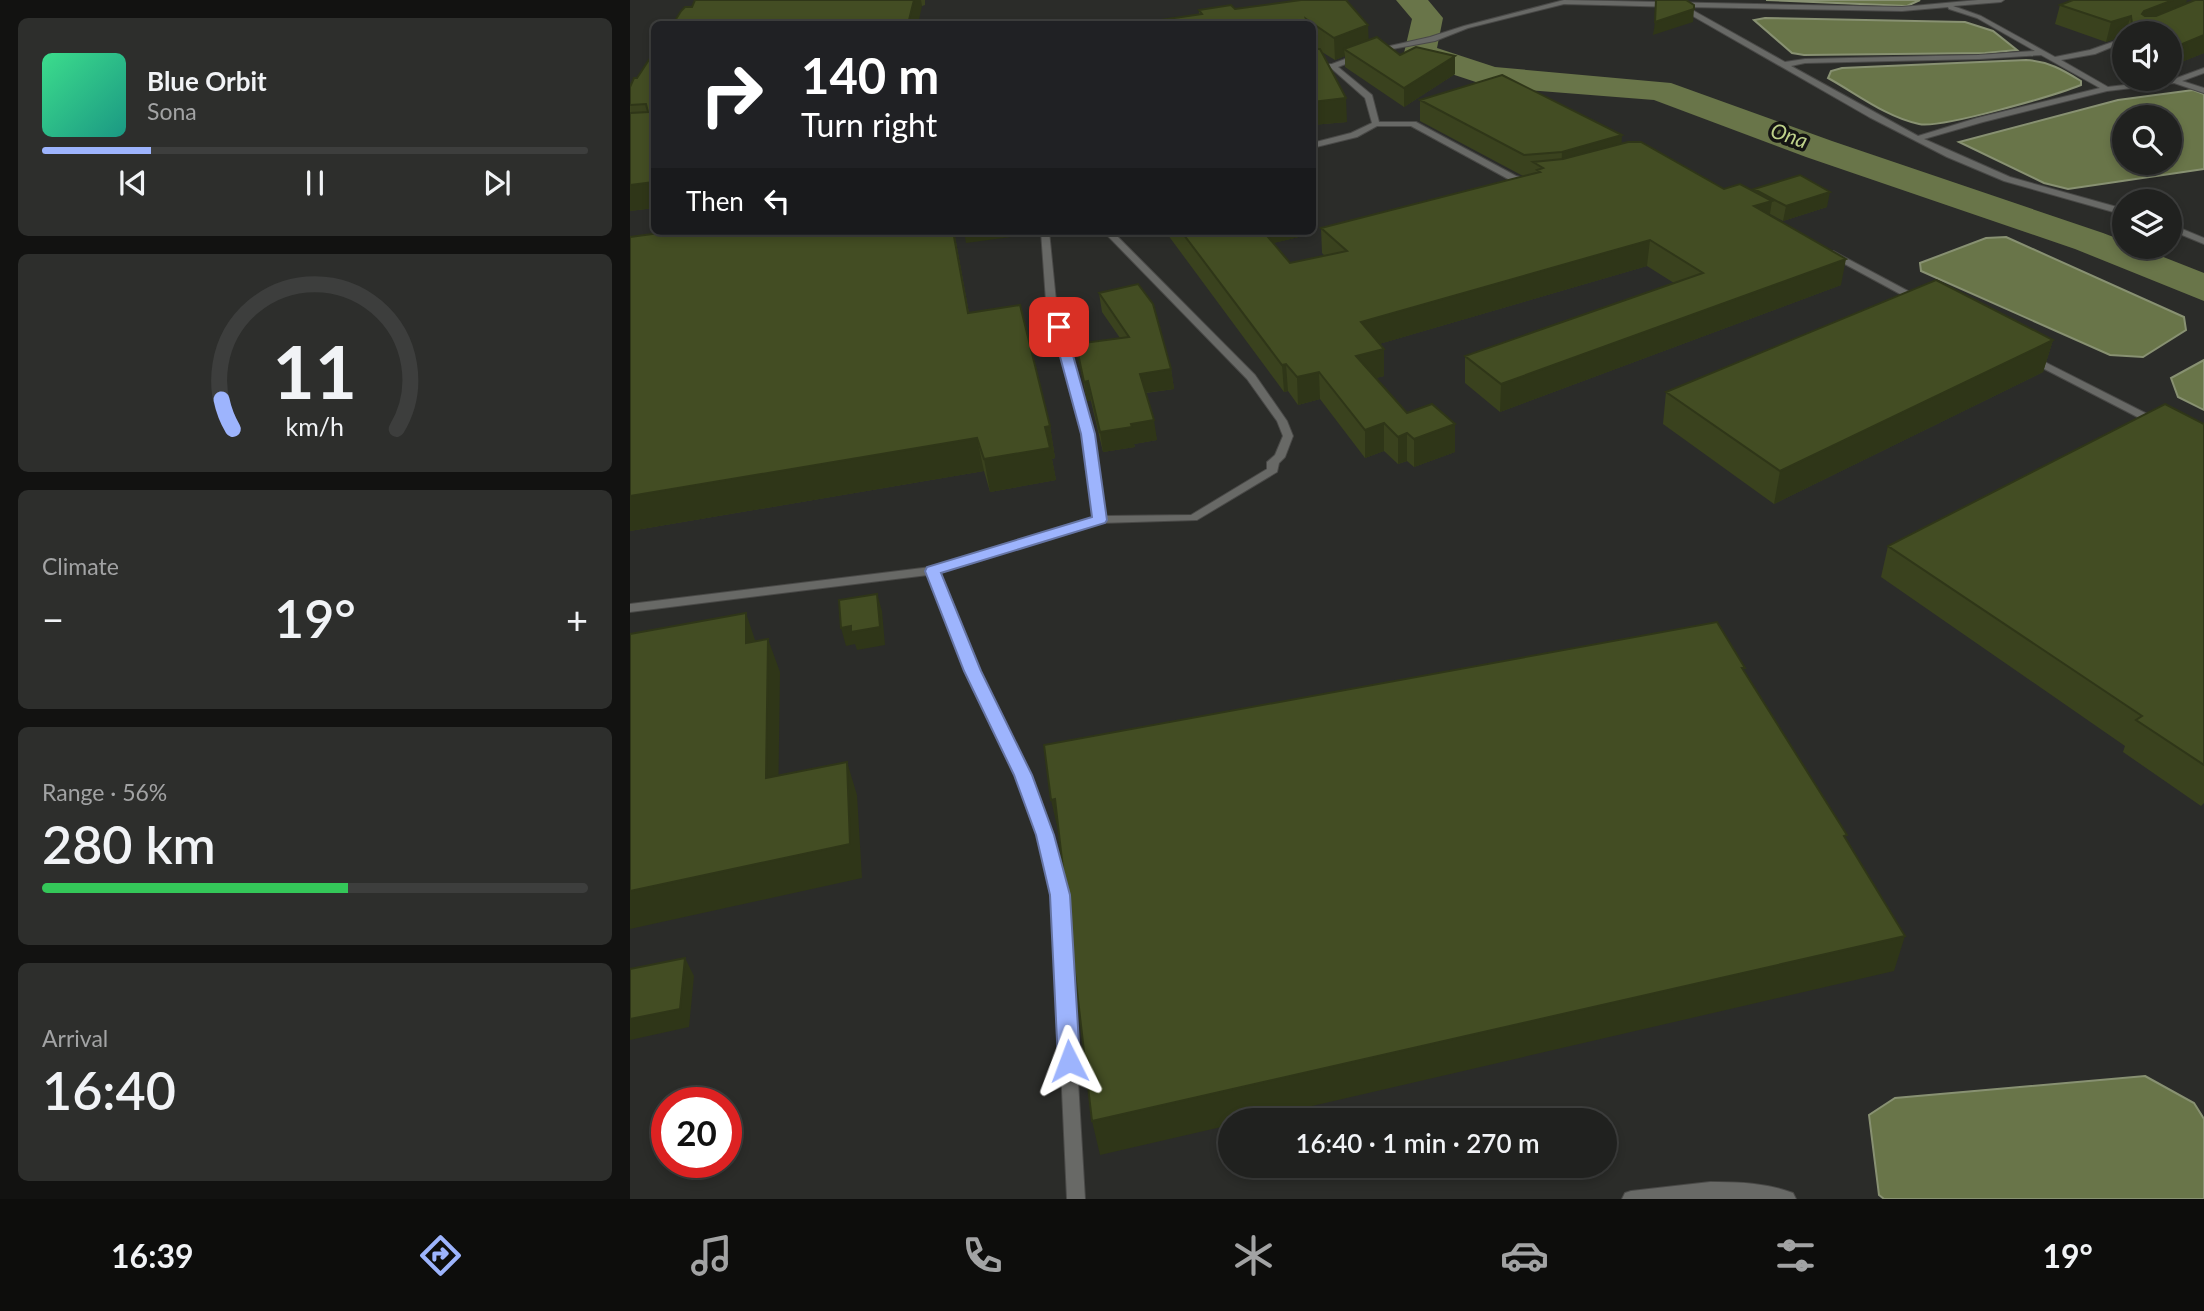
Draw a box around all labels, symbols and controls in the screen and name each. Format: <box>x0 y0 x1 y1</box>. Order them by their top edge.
map controls <box>2112 21 2182 259</box>
button: sound <box>2112 21 2182 91</box>
text: 140 m <box>801 46 939 104</box>
icon: right <box>686 49 777 140</box>
text: Blue Orbit <box>147 65 267 97</box>
text: Sona <box>147 97 197 125</box>
text: Turn right <box>801 105 937 144</box>
button: search <box>2112 105 2182 175</box>
water label: Ona <box>1768 117 1811 152</box>
icon: previous <box>114 164 152 202</box>
icon: pause <box>296 164 334 202</box>
icon: next <box>478 164 516 202</box>
icon: left <box>758 182 796 220</box>
text: Then <box>686 185 744 217</box>
button: layers <box>2112 189 2182 259</box>
pin <box>1029 297 1089 357</box>
icon: arrive <box>1040 308 1078 346</box>
text: 11 <box>273 328 357 416</box>
text: km/h <box>286 411 344 441</box>
text: Climate <box>42 552 119 580</box>
text: 19° <box>274 587 356 649</box>
text: − <box>42 596 64 642</box>
text: + <box>566 596 588 642</box>
text: Range · 56% <box>42 778 167 806</box>
text: 280 km <box>42 813 216 875</box>
text: Arrival <box>42 1024 108 1052</box>
position arrow <box>1032 1024 1106 1098</box>
text: 16:40 <box>42 1059 176 1121</box>
speed limit sign: 20 <box>651 1087 742 1178</box>
text: 16:40 · 1 min · 270 m <box>1295 1127 1540 1159</box>
icon: directions <box>416 1231 465 1280</box>
icon: music <box>687 1231 736 1280</box>
icon: phone <box>958 1231 1007 1280</box>
icon: climate <box>1229 1231 1278 1280</box>
icon: car <box>1500 1231 1549 1280</box>
icon: filters <box>1771 1231 1820 1280</box>
text: 16:39 <box>111 1236 194 1275</box>
text: 19° <box>2042 1236 2093 1275</box>

